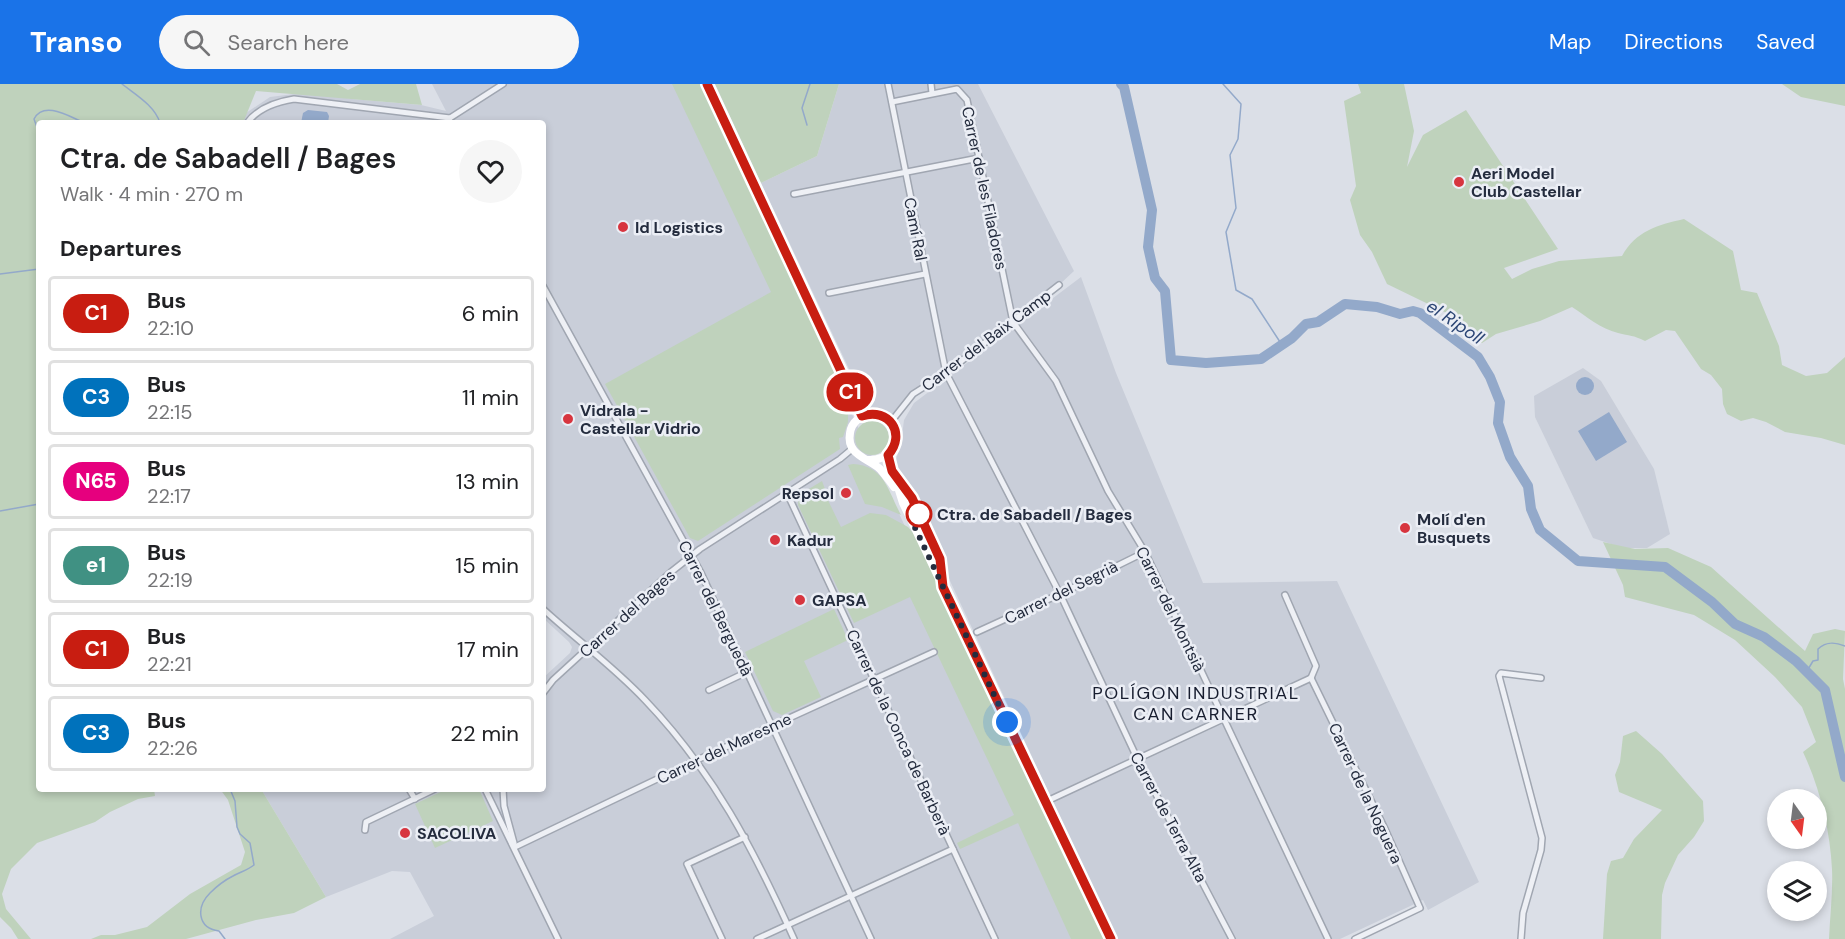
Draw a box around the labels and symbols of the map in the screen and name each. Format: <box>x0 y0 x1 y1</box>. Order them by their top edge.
street label: Carrer de les Filadores <box>957 105 1012 272</box>
place label: Aeri Model Club Castellar <box>1471 163 1582 202</box>
marker: Aeri Model Club Castellar <box>1452 175 1466 189</box>
street label: Camí Ral <box>899 196 932 262</box>
place label: Id Logistics <box>635 217 723 238</box>
marker: Id Logistics <box>616 220 630 234</box>
street label: Carrer del Baix Camp <box>917 285 1055 396</box>
water label: el Ripoll <box>1422 294 1489 350</box>
line badge: C1 <box>823 372 877 412</box>
place label: Vidrala - Castellar Vidrio <box>580 400 701 439</box>
marker: Vidrala - Castellar Vidrio <box>561 412 575 426</box>
place label: Repsol <box>782 483 834 504</box>
marker: Repsol <box>839 486 853 500</box>
marker: Ctra. de Sabadell / Bages <box>906 501 932 527</box>
place label: Ctra. de Sabadell / Bages <box>937 504 1132 525</box>
place label: Molí d'en Busquets <box>1417 509 1491 548</box>
marker: Molí d'en Busquets <box>1398 521 1412 535</box>
place label: Kadur <box>787 530 834 551</box>
marker: Kadur <box>768 533 782 547</box>
street label: Carrer del Berguedà <box>674 537 757 679</box>
street label: Carrer del Montsià <box>1131 543 1210 675</box>
street label: Carrer del Segrià <box>1001 556 1121 629</box>
street label: Carrer del Bages <box>575 565 680 662</box>
place label: GAPSA <box>812 590 867 611</box>
marker: GAPSA <box>793 593 807 607</box>
street label: Carrer de la Conca de Barberà <box>842 626 956 838</box>
district label: POLÍGON INDUSTRIAL CAN CARNER <box>1092 681 1300 726</box>
your location <box>992 707 1022 737</box>
street label: Carrer del Maresme <box>654 708 795 789</box>
street label: Carrer de la Noguera <box>1324 719 1407 867</box>
street label: Carrer de Terra Alta <box>1125 748 1212 886</box>
north arrow <box>1767 789 1827 849</box>
place label: SACOLIVA <box>417 823 496 844</box>
marker: SACOLIVA <box>398 826 412 840</box>

